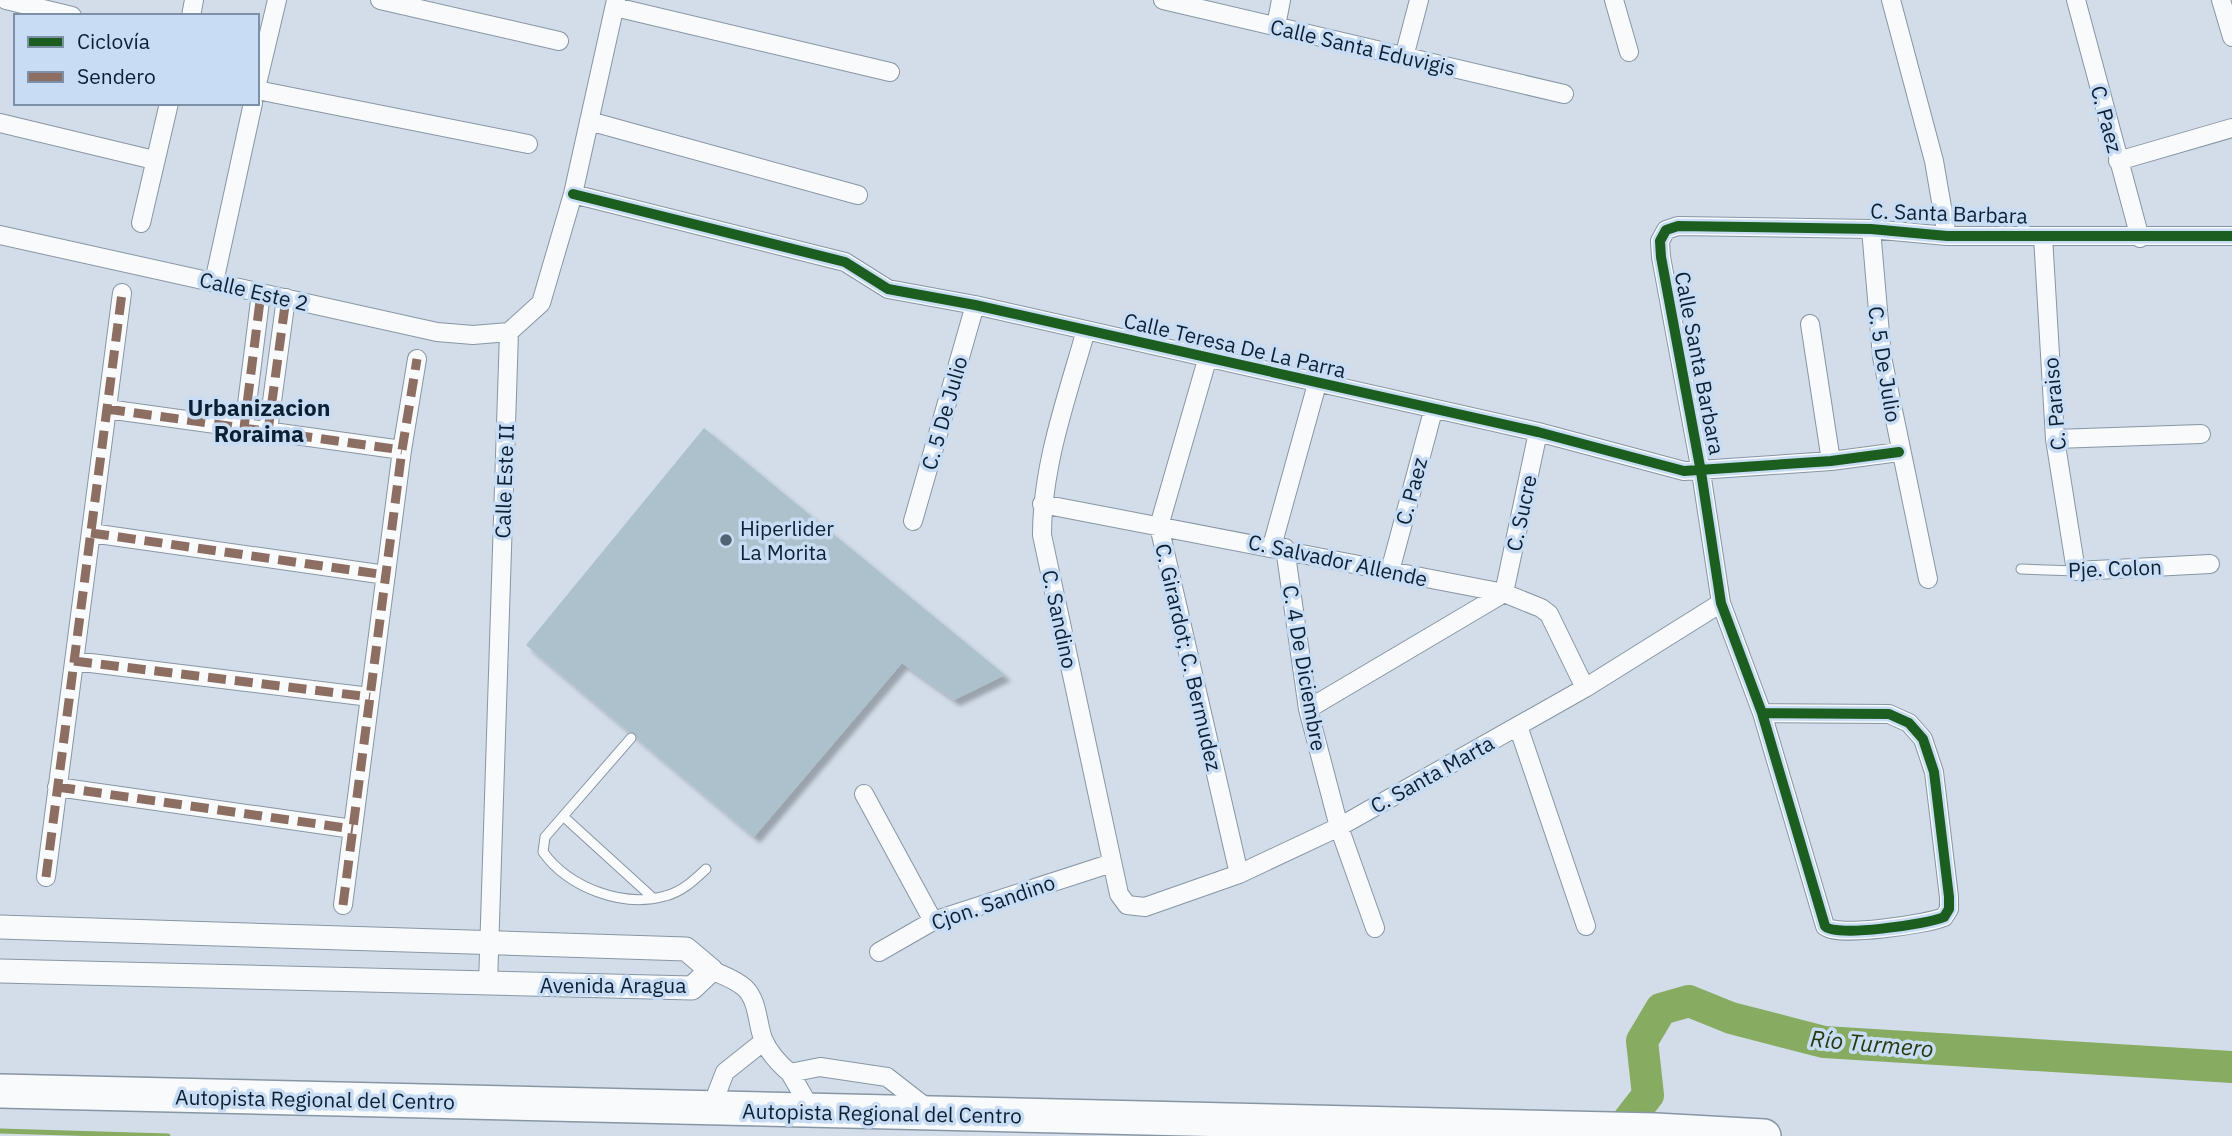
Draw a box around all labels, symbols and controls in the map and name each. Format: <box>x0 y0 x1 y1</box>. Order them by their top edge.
street label: Calle Santa Eduvigis <box>1268 12 1458 82</box>
legend <box>14 14 259 105</box>
text: Ciclovía <box>77 27 150 55</box>
text: Sendero <box>77 62 156 90</box>
street label: C. Paez <box>2085 82 2129 156</box>
street label: C. Santa Barbara <box>1870 196 2028 230</box>
street label: Calle Este 2 <box>197 265 311 317</box>
street label: Calle Santa Barbara <box>1669 269 1731 457</box>
street label: C. 5 De Julio <box>1862 304 1908 424</box>
street label: Calle Teresa De La Parra <box>1121 306 1349 384</box>
street label: C. 5 De Julio <box>914 353 974 473</box>
street label: C. Paraiso <box>2036 356 2072 452</box>
district label: Urbanizacion Roraima <box>188 392 330 448</box>
street label: Calle Este II <box>488 423 520 539</box>
street label: C. Paez <box>1389 454 1433 528</box>
street label: C. Sucre <box>1499 472 1543 554</box>
place label: Hiperlider La Morita <box>740 514 834 566</box>
street label: C. Salvador Allende <box>1246 527 1430 593</box>
marker: Hiperlider La Morita <box>718 532 734 548</box>
street label: C. Girardot; C. Bermudez <box>1149 541 1229 774</box>
street label: Pje. Colon <box>2068 552 2162 584</box>
street label: C. Sandino <box>1036 567 1084 671</box>
street label: C. 4 De Diciembre <box>1277 583 1333 753</box>
street label: C. Santa Marta <box>1365 728 1499 820</box>
street label: Cjon. Sandino <box>927 868 1059 936</box>
street label: Avenida Aragua <box>540 971 686 999</box>
water label: Río Turmero <box>1809 1023 1935 1063</box>
street label: Autopista Regional del Centro <box>175 1083 455 1115</box>
street label: Autopista Regional del Centro <box>742 1097 1022 1129</box>

